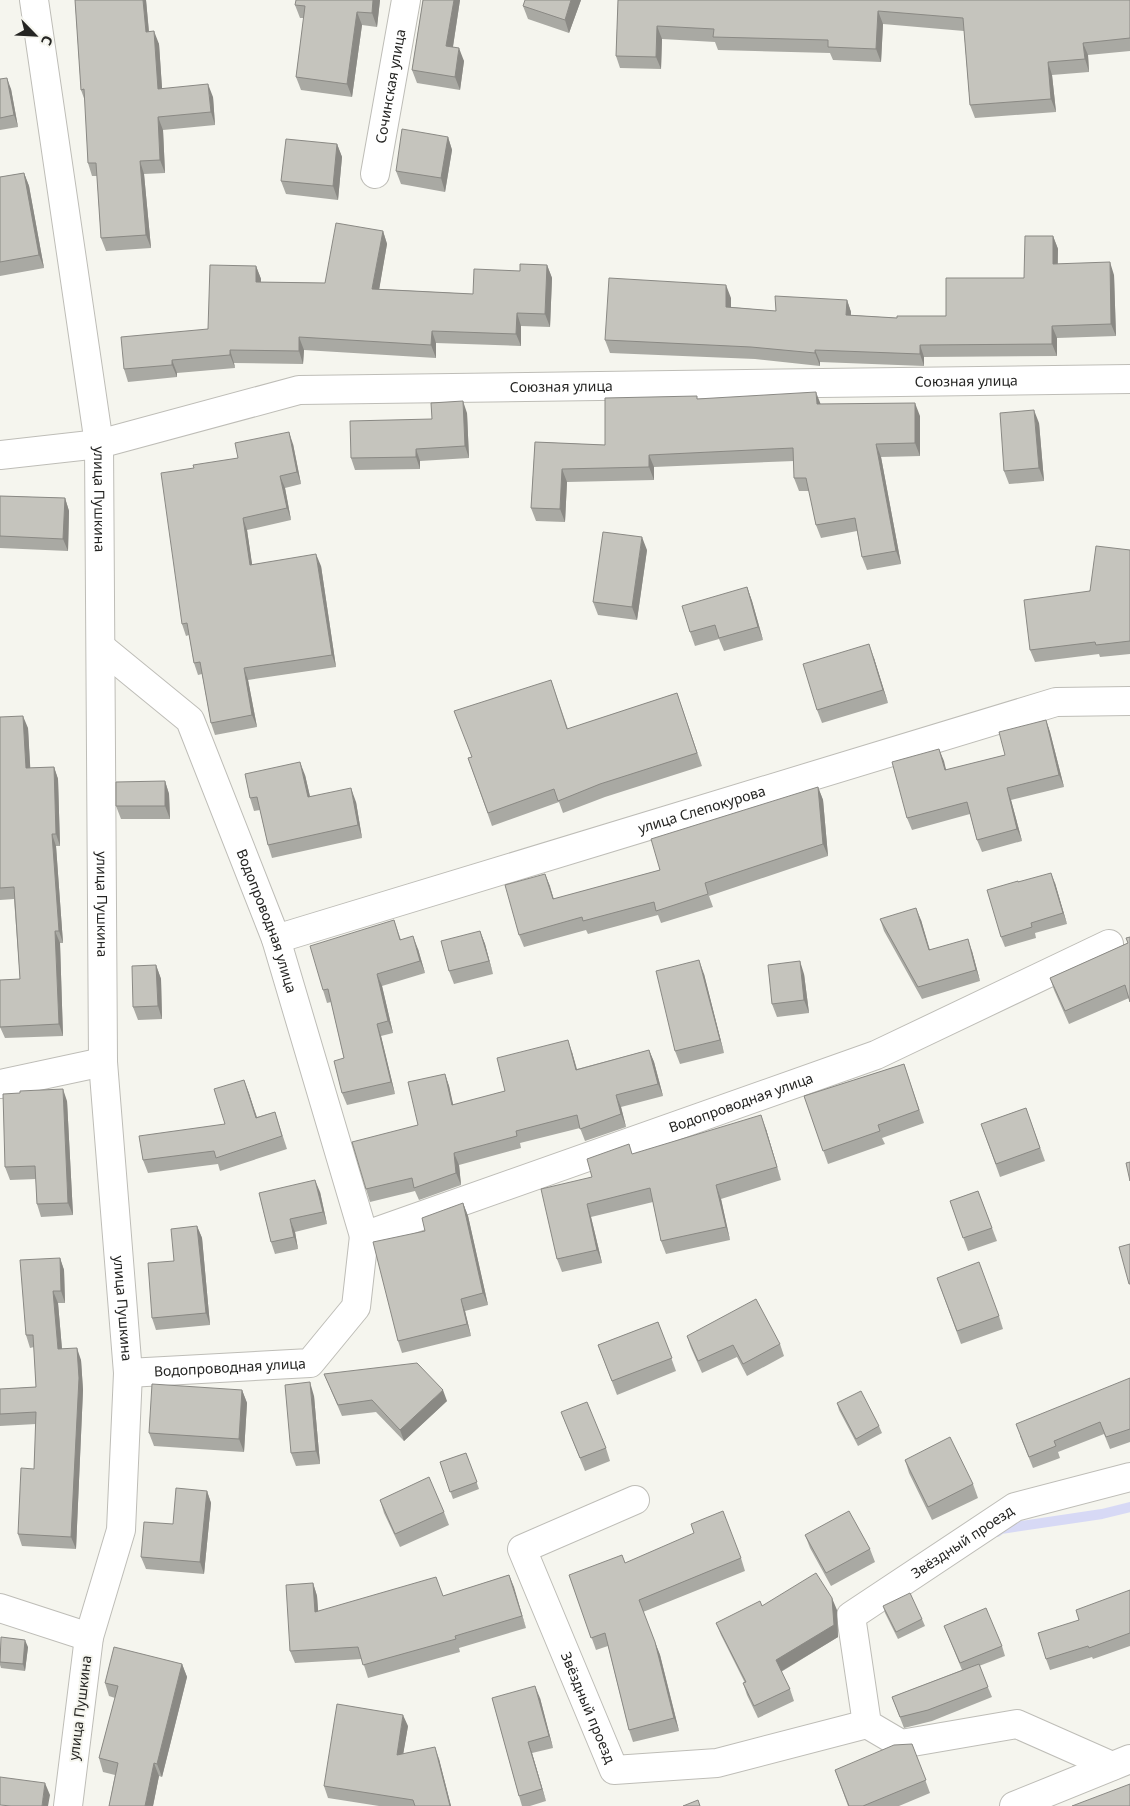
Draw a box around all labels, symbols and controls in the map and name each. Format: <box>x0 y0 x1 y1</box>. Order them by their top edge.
north arrow <box>10 10 60 60</box>
street label: Сочинская улица <box>371 28 410 145</box>
text: С <box>37 33 58 48</box>
street label: Союзная улица <box>914 370 1018 391</box>
street label: Союзная улица <box>509 376 613 396</box>
street label: улица Пушкина <box>90 446 110 552</box>
street label: улица Слепокурова <box>636 781 768 837</box>
street label: Водопроводная улица <box>233 846 301 995</box>
street label: улица Пушкина <box>93 851 112 957</box>
street label: Водопроводная улица <box>666 1068 816 1137</box>
street label: улица Пушкина <box>110 1255 137 1362</box>
street label: Водопроводная улица <box>153 1353 306 1381</box>
street label: Звёздный проезд <box>907 1500 1017 1582</box>
street label: Звёздный проезд <box>557 1649 620 1767</box>
street label: улица Пушкина <box>64 1654 95 1762</box>

